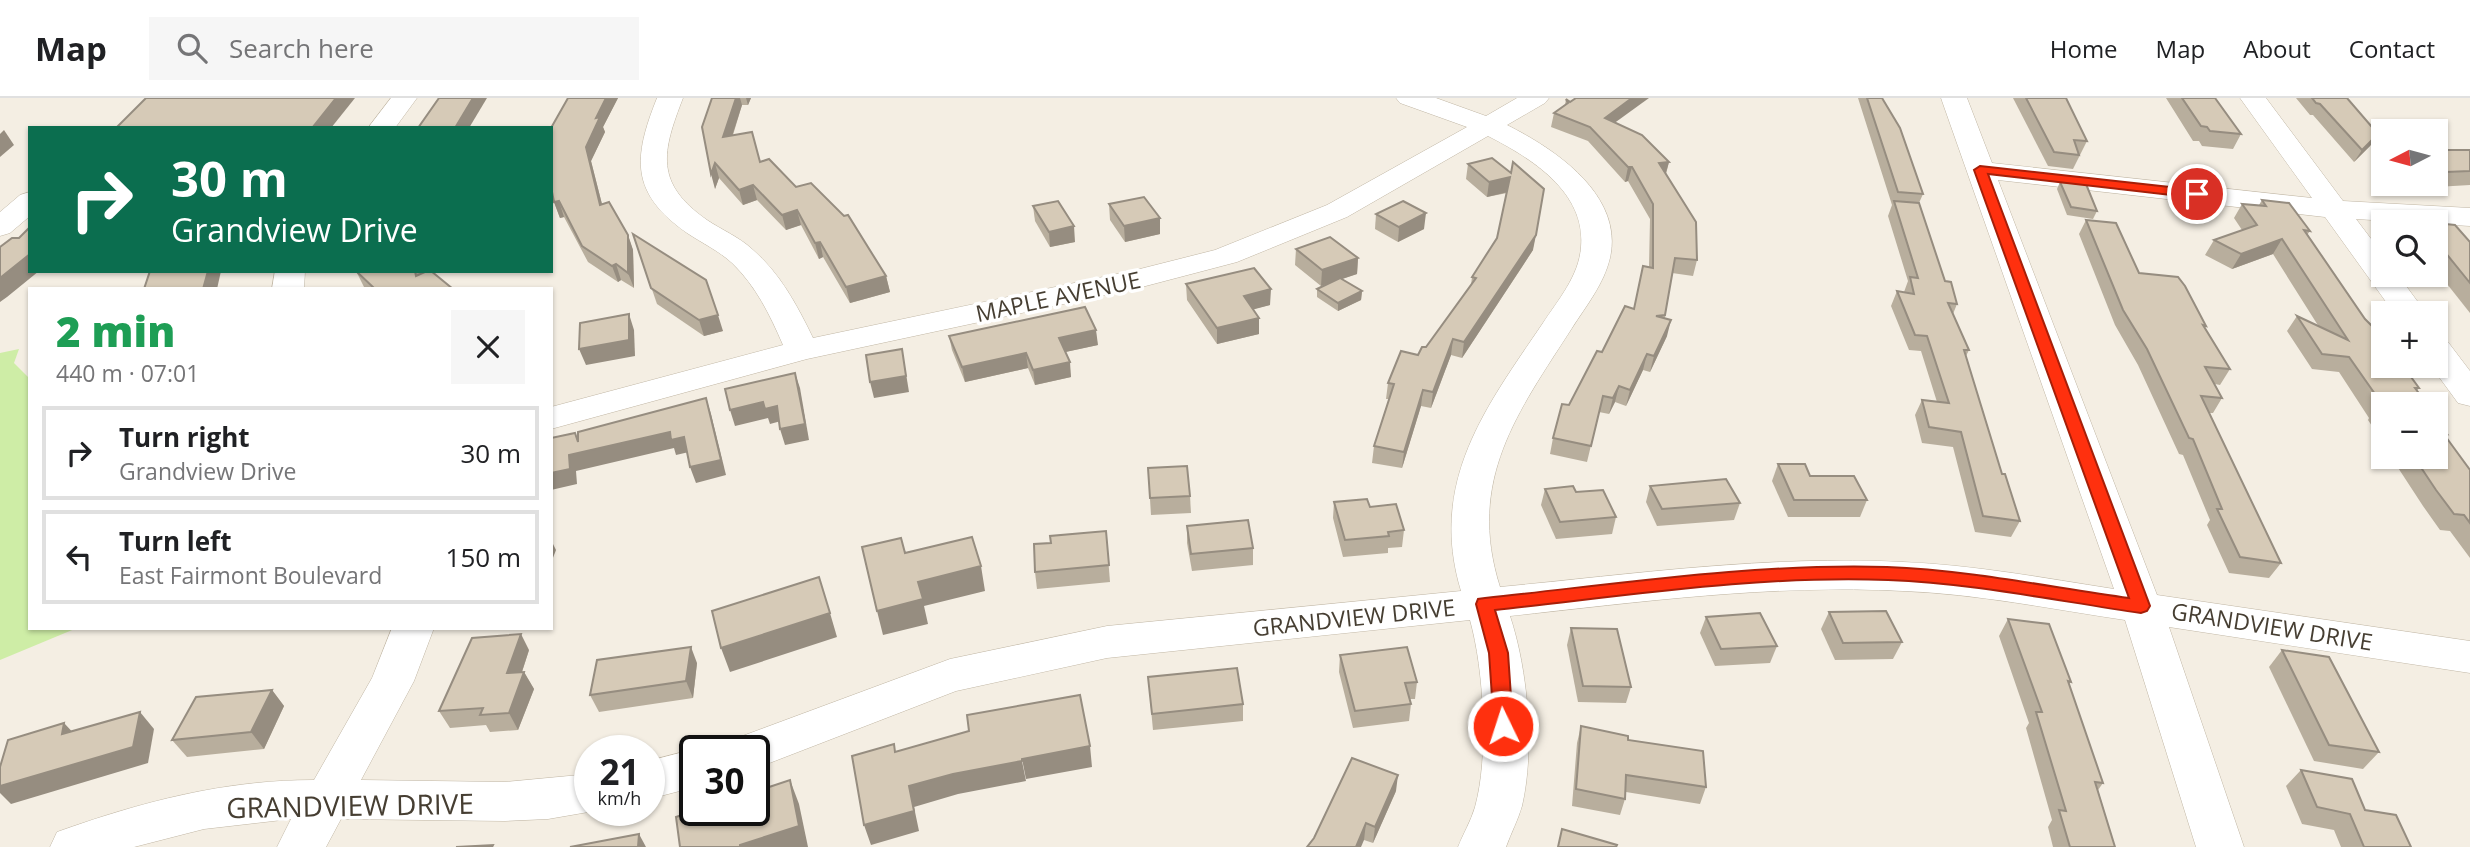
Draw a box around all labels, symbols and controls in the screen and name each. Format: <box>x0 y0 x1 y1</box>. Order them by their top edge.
search box <box>149 17 639 80</box>
text: Map <box>35 26 107 71</box>
icon: search <box>173 29 211 67</box>
text: Search here <box>229 30 374 66</box>
text: Home <box>2050 32 2118 65</box>
text: Map <box>2156 32 2205 65</box>
text: About <box>2243 32 2311 65</box>
text: Contact <box>2349 32 2435 65</box>
north arrow <box>2371 119 2448 196</box>
map controls <box>2371 119 2448 469</box>
text: 30 m <box>171 145 288 211</box>
icon: right <box>56 154 147 245</box>
pin <box>2167 164 2227 224</box>
icon: arrive <box>2178 175 2216 213</box>
text: Grandview Drive <box>171 208 418 251</box>
button: search <box>2371 210 2448 287</box>
street label: MAPLE AVENUE <box>973 263 1143 329</box>
button: + <box>2371 301 2448 378</box>
text: 2 min <box>56 302 175 359</box>
button: close <box>451 310 525 384</box>
text: 440 m · 07:01 <box>56 357 199 389</box>
button: − <box>2371 392 2448 469</box>
text: Turn right <box>119 419 250 455</box>
icon: right <box>60 434 98 472</box>
text: 30 m <box>460 435 521 471</box>
text: Grandview Drive <box>119 455 296 487</box>
text: Turn left <box>119 523 231 559</box>
icon: left <box>60 538 98 576</box>
text: 150 m <box>446 539 521 575</box>
text: East Fairmont Boulevard <box>119 559 382 591</box>
street label: GRANDVIEW DRIVE <box>1251 590 1457 644</box>
street label: GRANDVIEW DRIVE <box>2169 594 2375 658</box>
position arrow <box>1466 689 1540 763</box>
speed limit sign: 30 <box>679 735 770 826</box>
text: 21 <box>599 748 640 795</box>
street label: GRANDVIEW DRIVE <box>226 784 474 826</box>
text: km/h <box>598 786 641 810</box>

